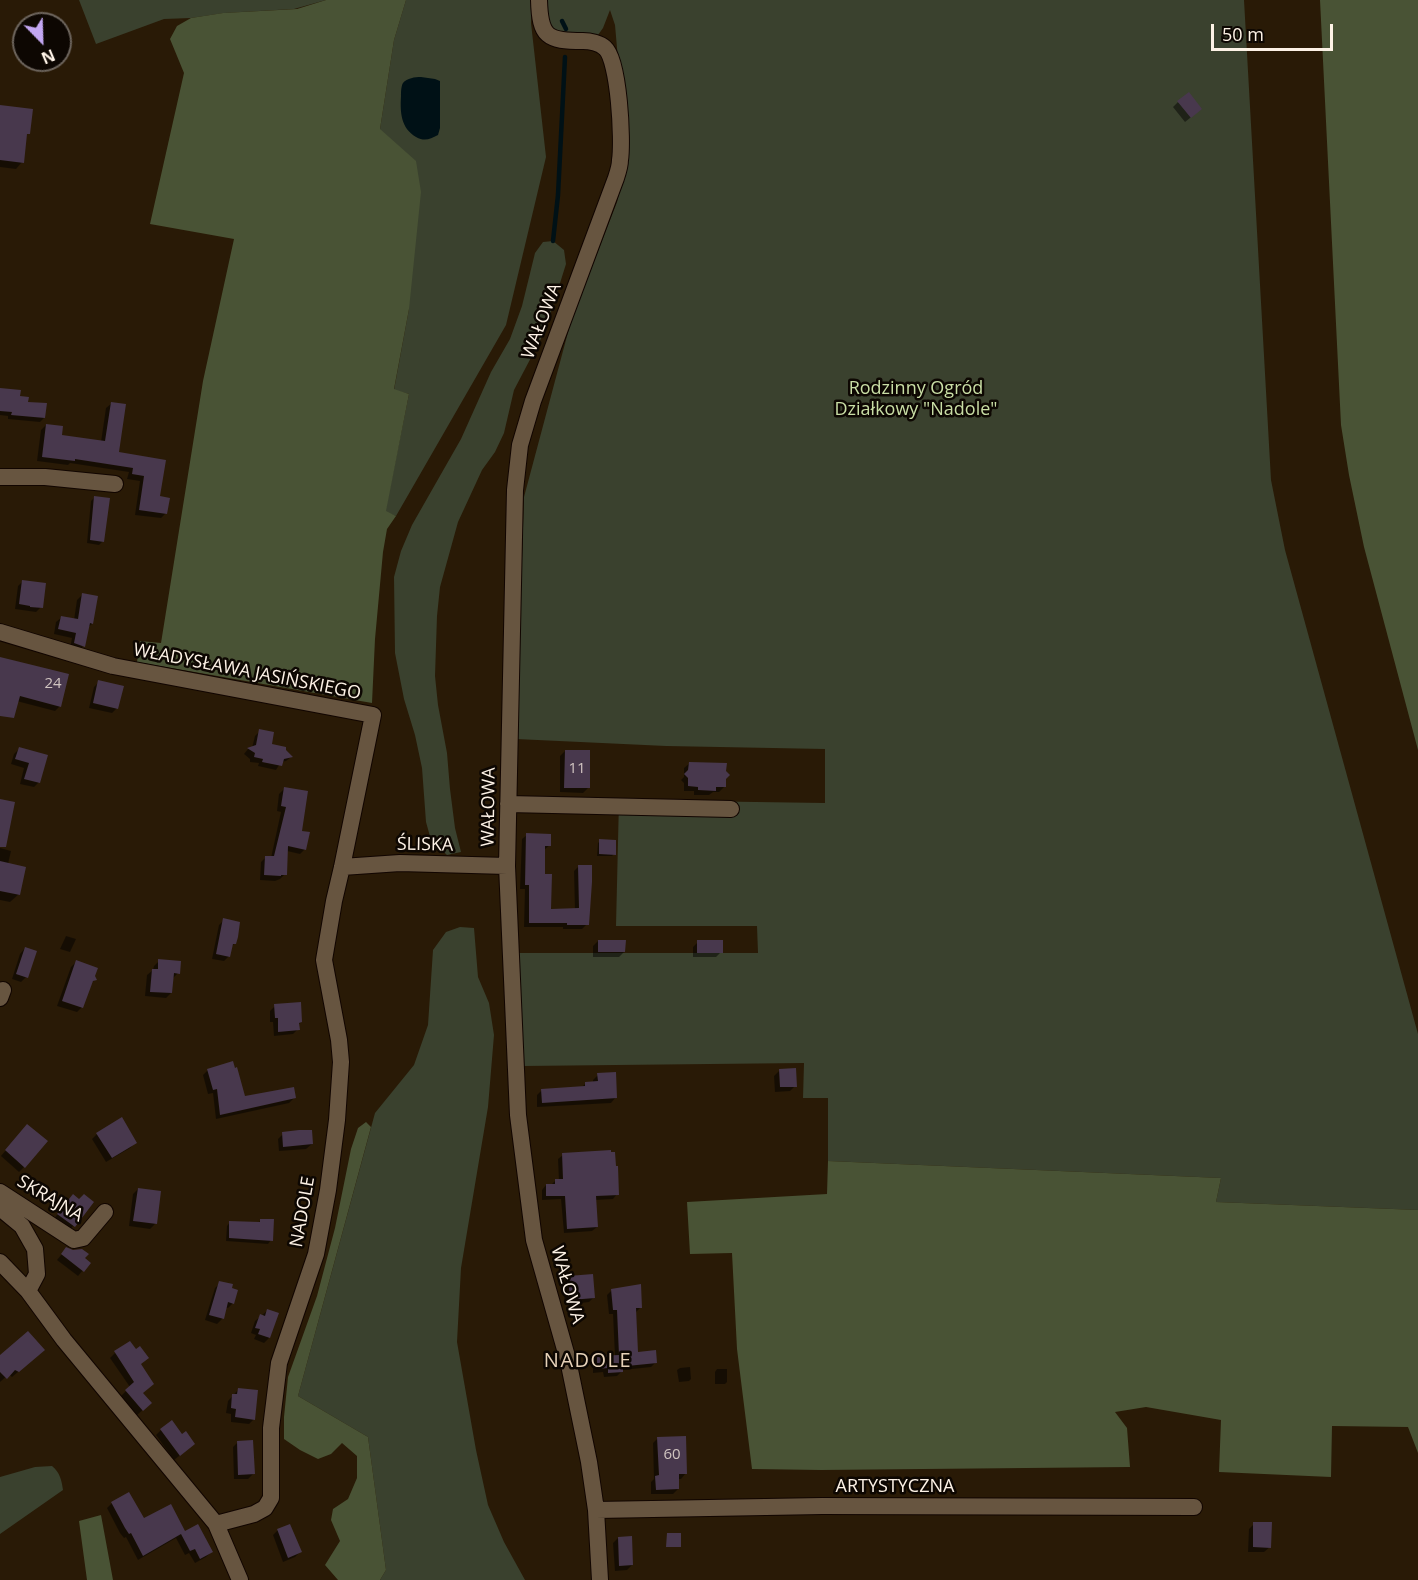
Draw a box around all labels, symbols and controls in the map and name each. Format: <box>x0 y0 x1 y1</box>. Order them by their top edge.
north arrow <box>12 12 72 72</box>
scale bar <box>1214 12 1336 50</box>
text: 50 m <box>1222 22 1264 46</box>
text: N <box>38 44 59 69</box>
street label: WAŁOWA <box>518 280 566 362</box>
park label: Rodzinny Ogród Działkowy "Nadole" <box>835 378 997 420</box>
street label: WŁADYSŁAWA JASIŃSKIEGO <box>131 639 363 705</box>
house number: 24 <box>44 675 62 693</box>
house number: 11 <box>568 760 586 778</box>
street label: WAŁOWA <box>478 767 500 847</box>
street label: ŚLISKA <box>397 834 453 856</box>
street label: SKRAJNA <box>13 1171 87 1227</box>
street label: NADOLE <box>286 1175 320 1249</box>
street label: WAŁOWA <box>546 1244 588 1326</box>
district label: NADOLE <box>544 1349 632 1373</box>
house number: 60 <box>663 1446 681 1464</box>
street label: ARTYSTYCZNA <box>836 1476 954 1498</box>

